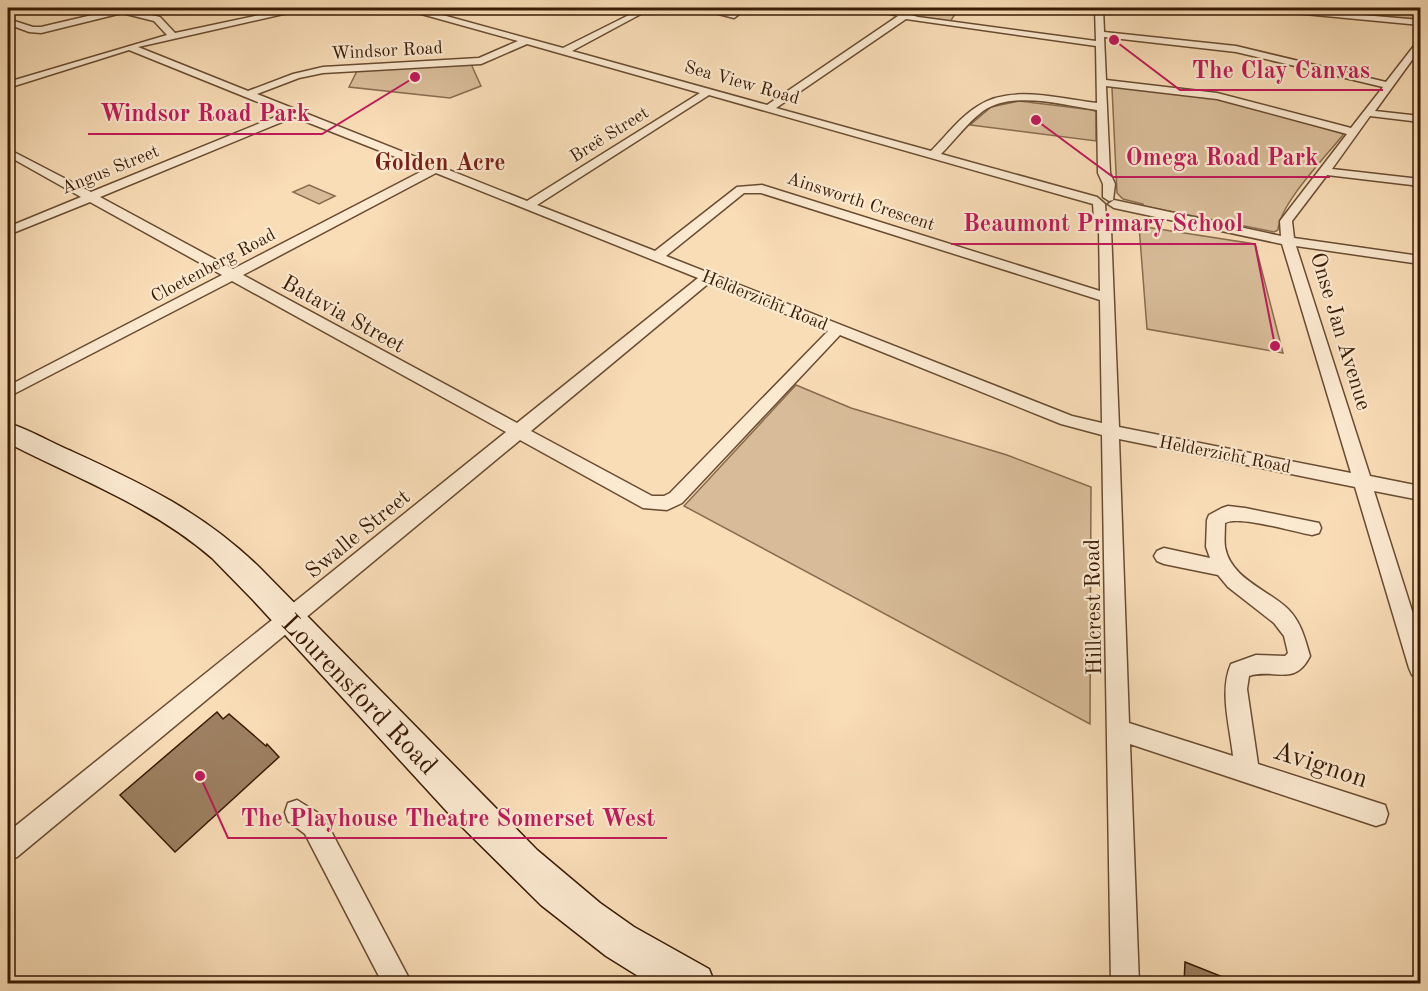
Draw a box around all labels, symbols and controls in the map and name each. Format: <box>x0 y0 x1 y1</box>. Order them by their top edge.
street label: Windsor Road <box>331 39 443 63</box>
callout: The Clay Canvas <box>1180 48 1383 90</box>
street label: Sea View Road <box>682 58 801 108</box>
text: The Clay Canvas <box>1192 60 1370 84</box>
callout: Windsor Road Park <box>88 92 322 134</box>
text: Windsor Road Park <box>100 103 310 127</box>
street label: Breë Street <box>567 104 652 166</box>
callout: Omega Road Park <box>1113 135 1330 177</box>
street label: Angus Street <box>59 142 162 198</box>
text: Omega Road Park <box>1125 147 1319 171</box>
district label: Golden Acre <box>374 152 506 176</box>
street label: Ainsworth Crescent <box>785 170 937 234</box>
callout: Beaumont Primary School <box>951 202 1255 244</box>
text: Beaumont Primary School <box>963 213 1243 237</box>
street label: Cloetenberg Road <box>148 226 279 306</box>
street label: Onse Jan Avenue <box>1306 250 1375 413</box>
street label: Helderzicht Road <box>699 267 830 334</box>
street label: Batavia Street <box>278 272 408 358</box>
street label: Helderzicht Road <box>1157 433 1292 477</box>
street label: Swalle Street <box>302 486 415 583</box>
street label: Hillcrest Road <box>1082 539 1106 675</box>
street label: Lourensford Road <box>276 610 442 780</box>
street label: Avignon <box>1270 738 1371 793</box>
callout: The Playhouse Theatre Somerset West <box>228 796 667 838</box>
text: The Playhouse Theatre Somerset West <box>241 808 655 832</box>

